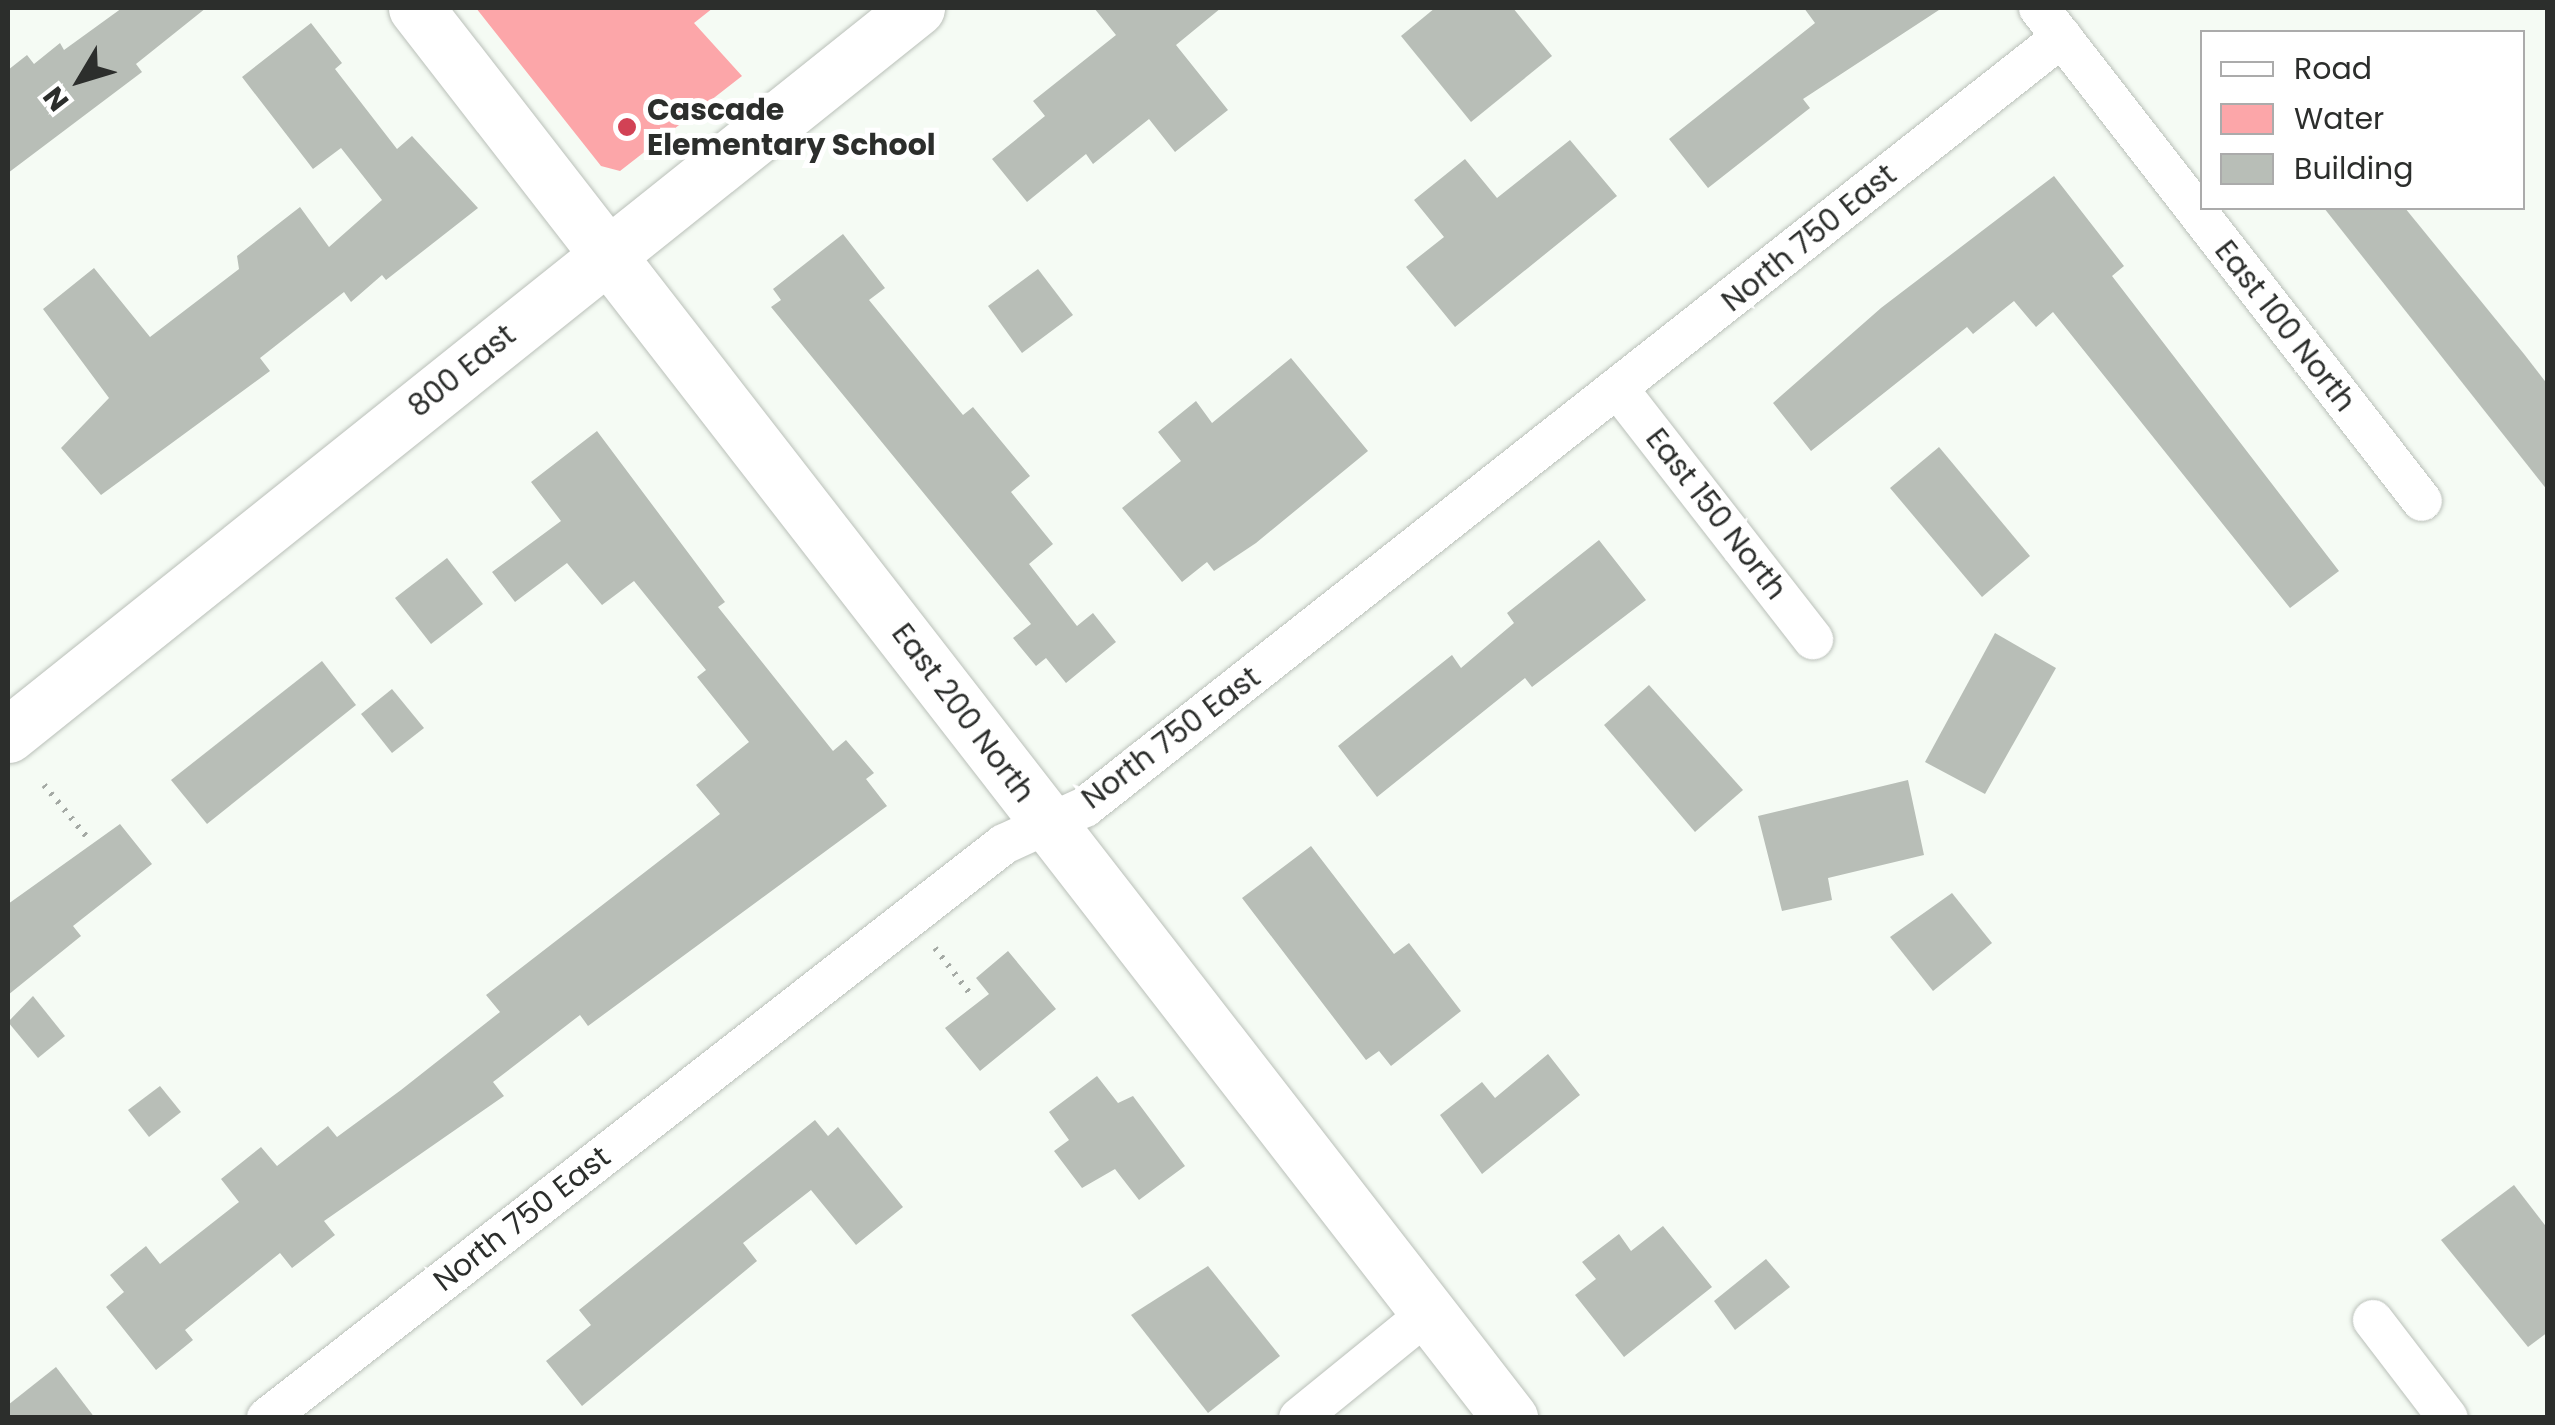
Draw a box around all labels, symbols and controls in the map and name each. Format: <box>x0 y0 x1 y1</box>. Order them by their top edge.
north arrow <box>30 30 130 130</box>
legend <box>2200 30 2525 210</box>
text: Road <box>2294 47 2372 90</box>
text: N <box>34 78 78 119</box>
place label: Cascade Elementary School <box>647 92 936 162</box>
text: Water <box>2294 97 2384 140</box>
marker: Cascade Elementary School <box>616 116 638 138</box>
text: Building <box>2294 147 2414 190</box>
street label: North 750 East <box>1715 157 1903 319</box>
street label: East 100 North <box>2207 233 2363 419</box>
street label: 800 East <box>401 317 523 425</box>
street label: East 150 North <box>1638 421 1794 607</box>
street label: East 200 North <box>884 616 1042 810</box>
street label: North 750 East <box>1075 659 1267 817</box>
street label: North 750 East <box>427 1139 617 1299</box>

